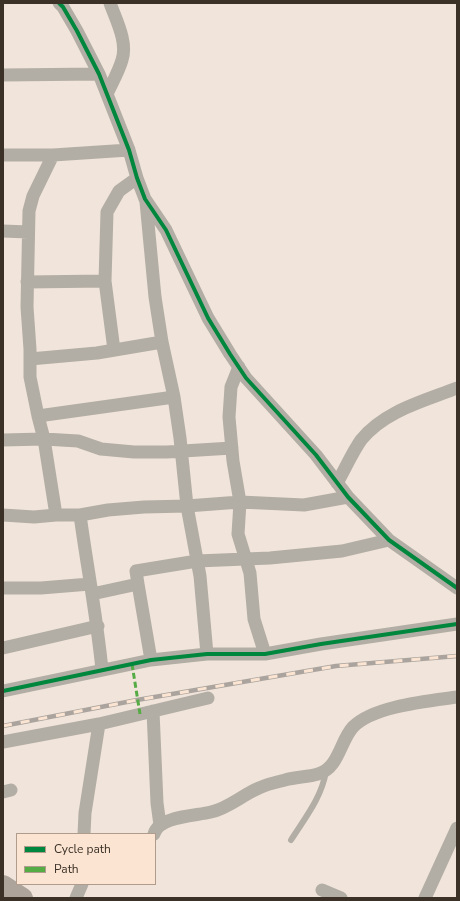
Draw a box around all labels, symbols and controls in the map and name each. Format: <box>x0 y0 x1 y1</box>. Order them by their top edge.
legend <box>16 833 156 885</box>
text: Cycle path <box>54 841 111 857</box>
text: Path <box>54 861 79 877</box>

